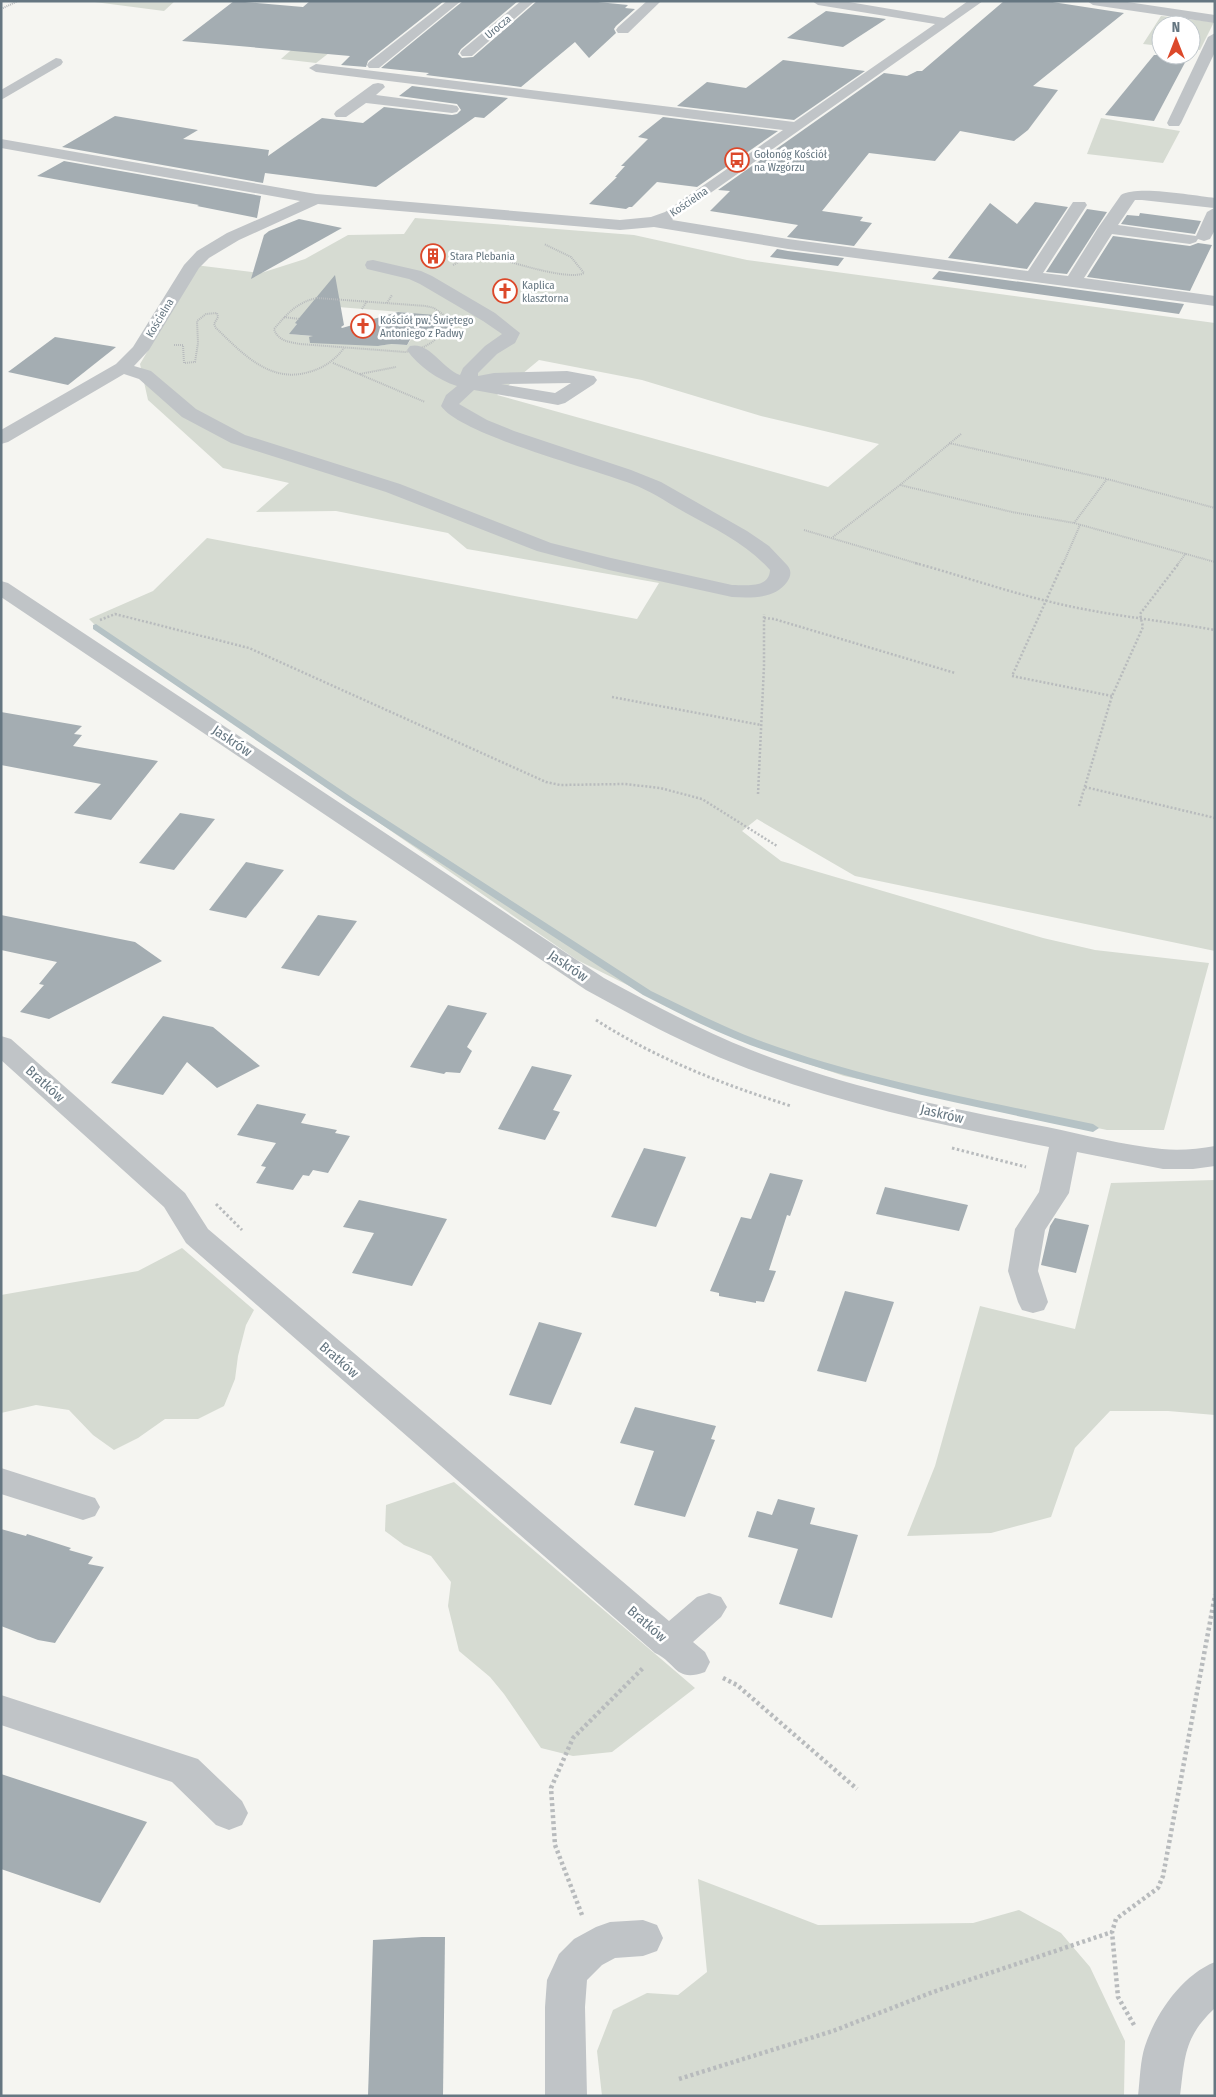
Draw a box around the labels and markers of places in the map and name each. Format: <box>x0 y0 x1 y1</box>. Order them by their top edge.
bus stop icon: Gołonóg Kościół na Wzgórzu <box>724 147 750 173</box>
place label: Gołonóg Kościół na Wzgórzu <box>754 148 828 174</box>
building icon: Stara Plebania <box>420 243 446 269</box>
place label: Stara Plebania <box>450 250 515 263</box>
church icon: Kaplica klasztorna <box>492 278 518 304</box>
place label: Kaplica klasztorna <box>522 279 569 305</box>
church icon: Kościół pw. Świętego Antoniego z Padwy <box>350 313 376 339</box>
place label: Kościół pw. Świętego Antoniego z Padwy <box>380 313 474 340</box>

